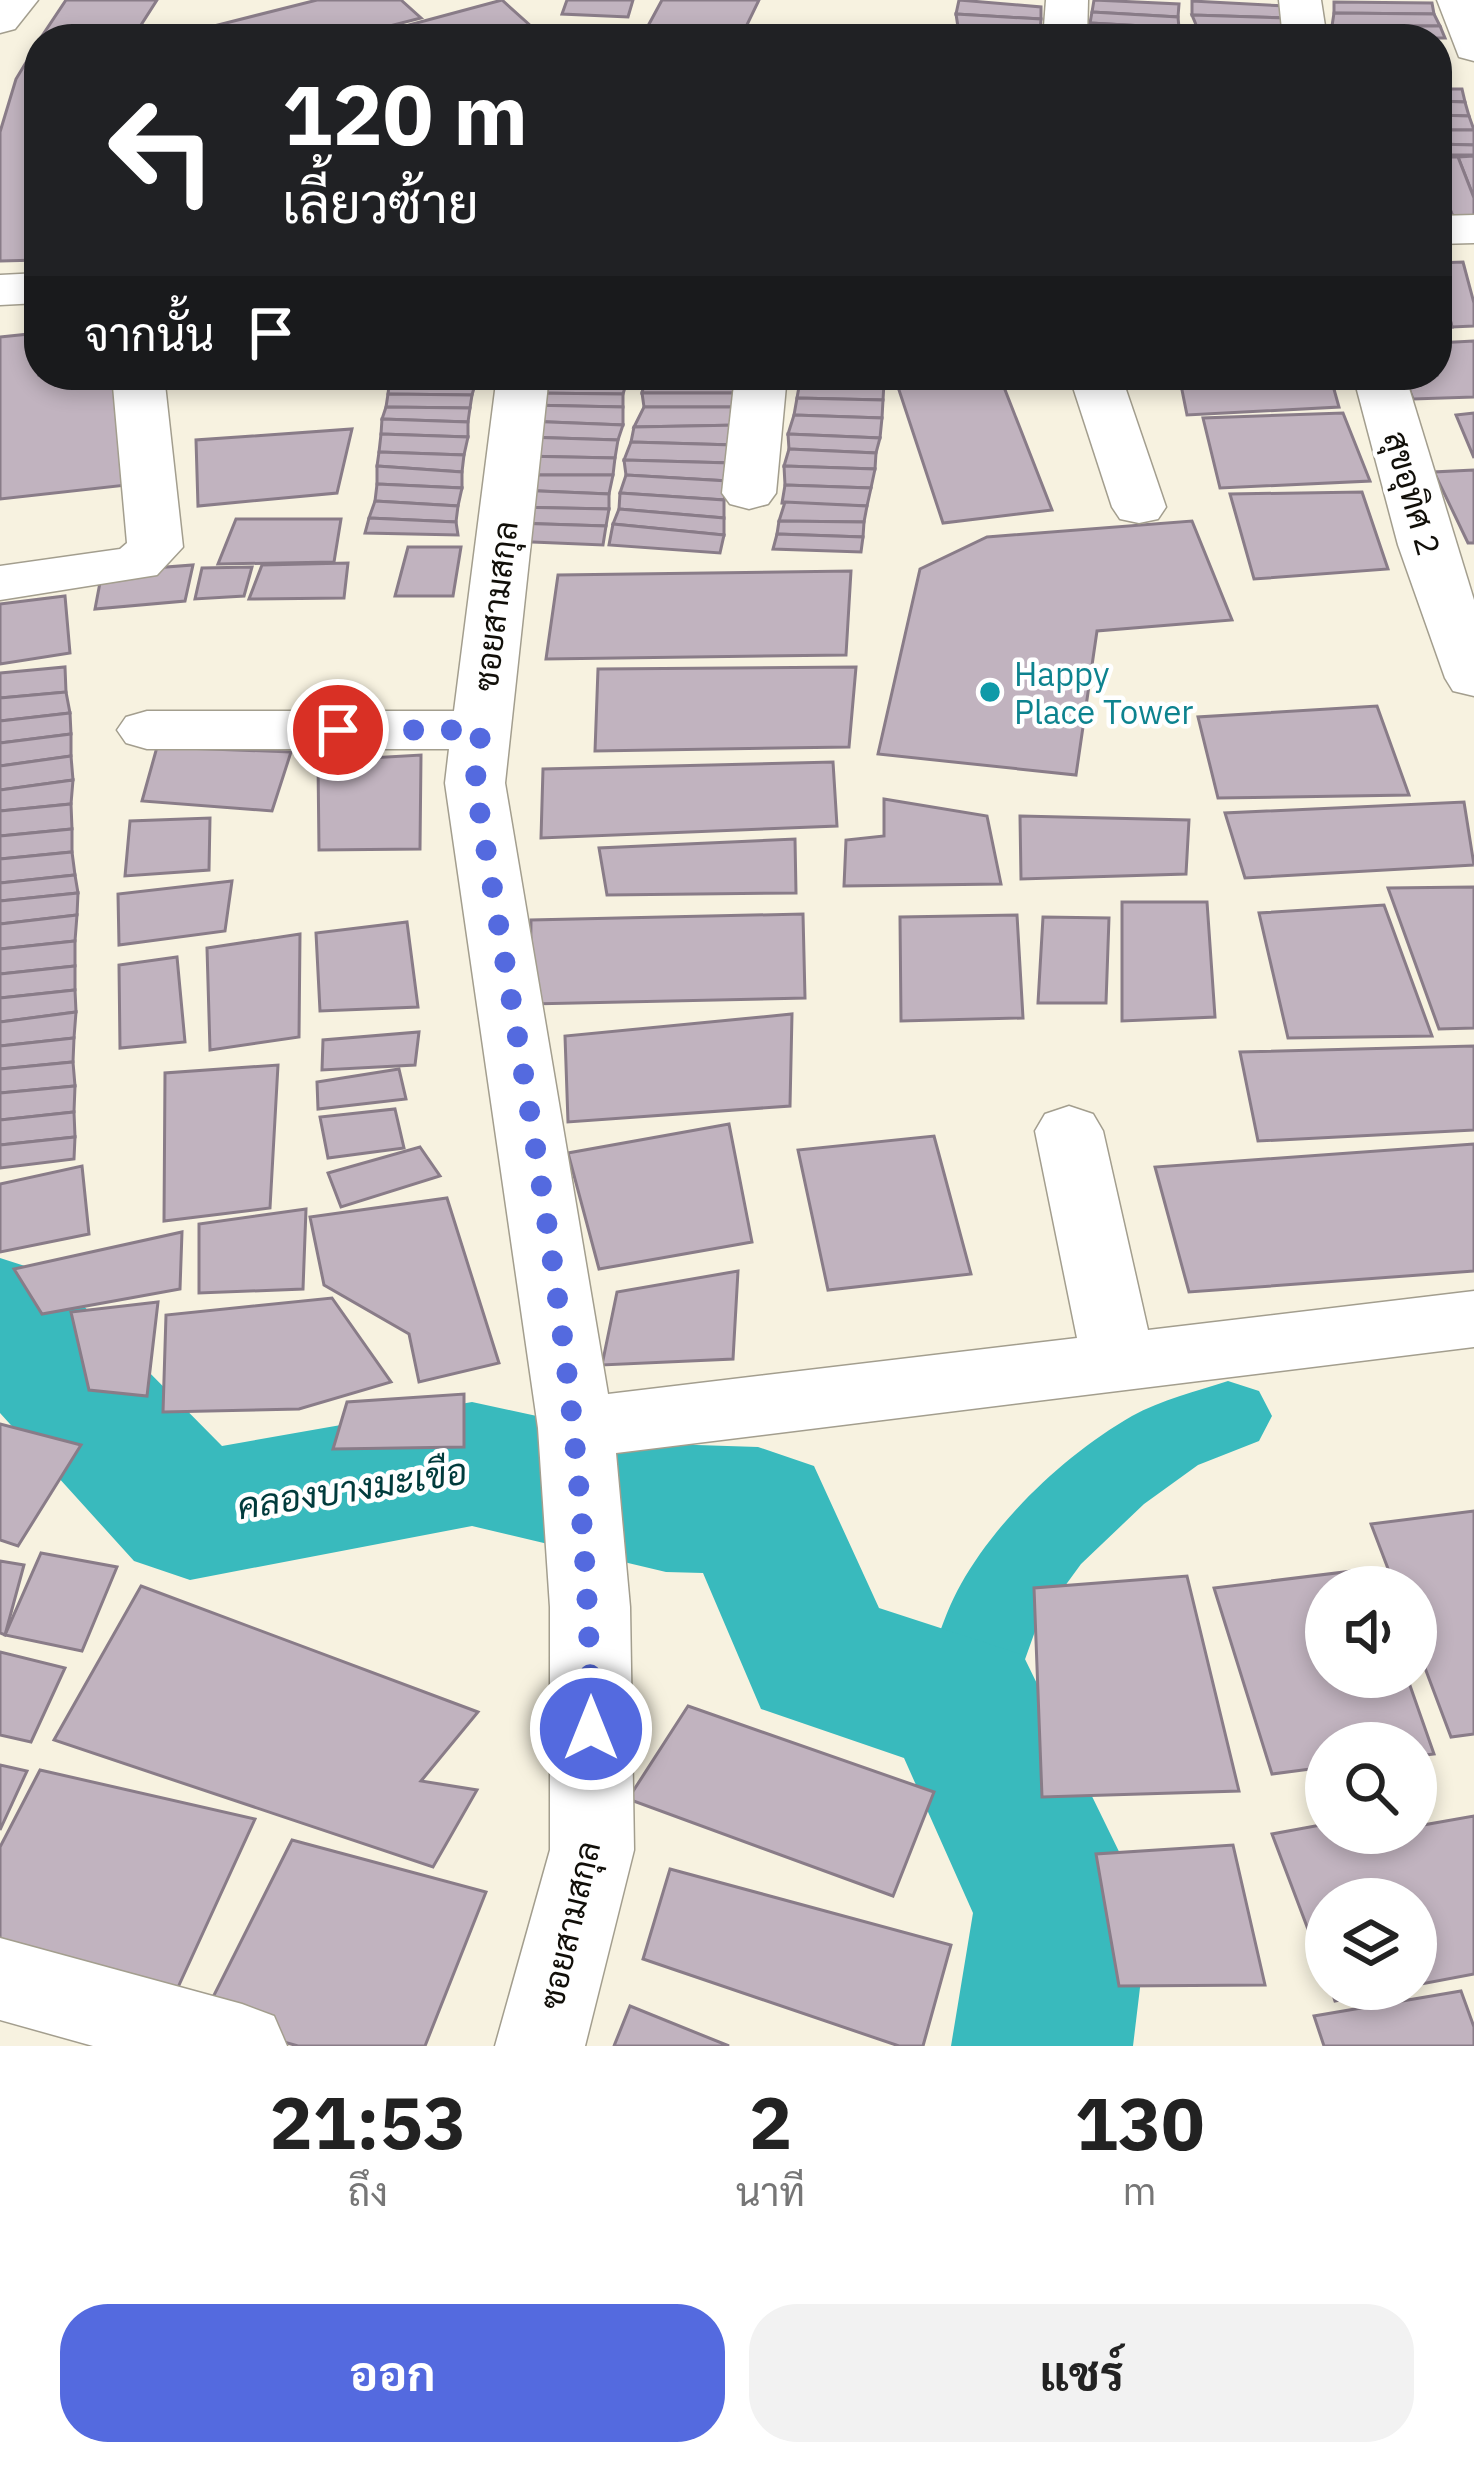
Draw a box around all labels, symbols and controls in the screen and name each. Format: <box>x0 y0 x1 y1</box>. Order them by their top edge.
text: 120 m <box>282 59 528 168</box>
icon: left <box>84 72 240 228</box>
text: เลี้ยวซ้าย <box>282 168 479 238</box>
icon: arrive <box>238 300 304 366</box>
text: จากนั้น <box>84 305 214 363</box>
street label: สุขอุทิศ 2 <box>1373 426 1451 561</box>
street label: ซอยสามสกุล <box>463 518 529 694</box>
place label: Happy Place Tower <box>1014 652 1193 733</box>
pin <box>287 679 389 781</box>
marker: Happy Place Tower <box>977 679 1003 705</box>
icon: arrive <box>305 697 371 763</box>
water label: คลองบางมะเขือ <box>234 1447 470 1529</box>
map controls <box>1305 1566 1437 2010</box>
button: sound <box>1305 1566 1437 1698</box>
position arrow <box>528 1666 654 1792</box>
button: search <box>1305 1722 1437 1854</box>
street label: ซอยสามสกุล <box>529 1837 611 2014</box>
button: layers <box>1305 1878 1437 2010</box>
text: 21:53 <box>270 2075 466 2169</box>
text: 2 <box>749 2075 792 2169</box>
text: 130 <box>1075 2076 1204 2170</box>
text: m <box>1123 2165 1157 2216</box>
text: ถึง <box>348 2166 388 2217</box>
text: นาที <box>736 2166 805 2217</box>
button: ออก <box>60 2304 725 2442</box>
button: แชร์ <box>749 2304 1414 2442</box>

